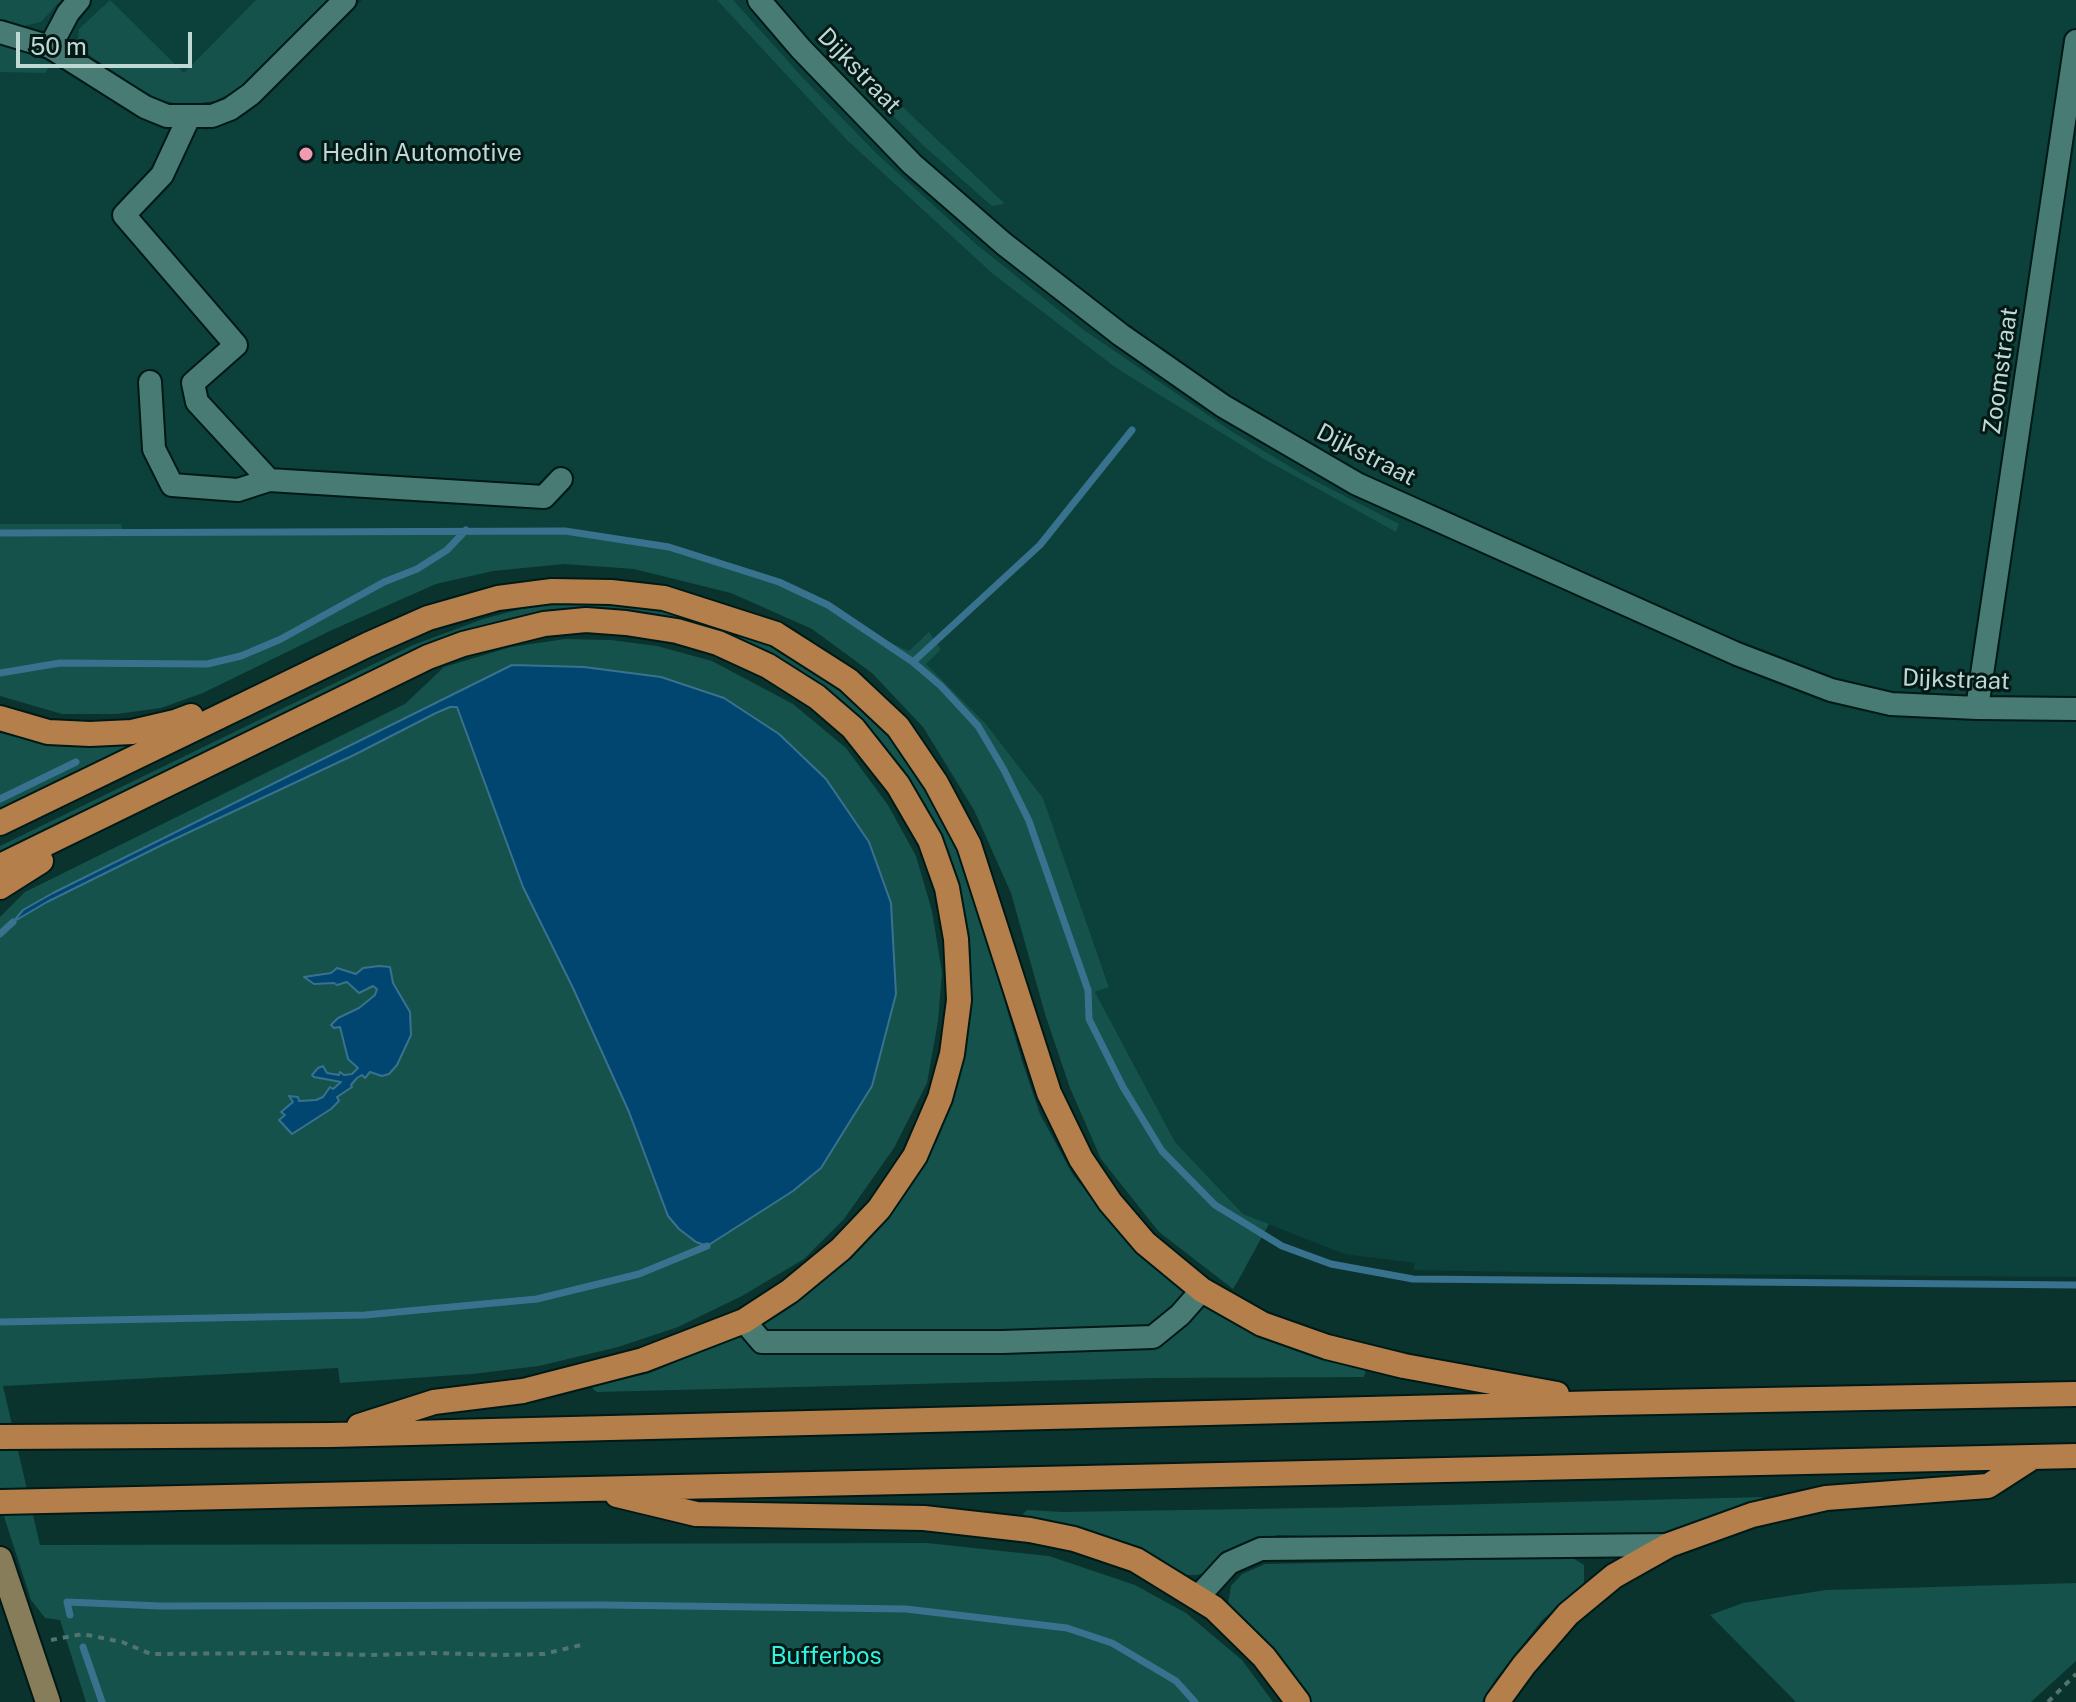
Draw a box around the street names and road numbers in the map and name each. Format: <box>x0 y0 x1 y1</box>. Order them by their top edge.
street label: Dijkstraat <box>811 22 907 120</box>
street label: Zoomstraat <box>1978 306 2024 436</box>
street label: Dijkstraat <box>1311 418 1421 492</box>
street label: Dijkstraat <box>1902 664 2010 696</box>

